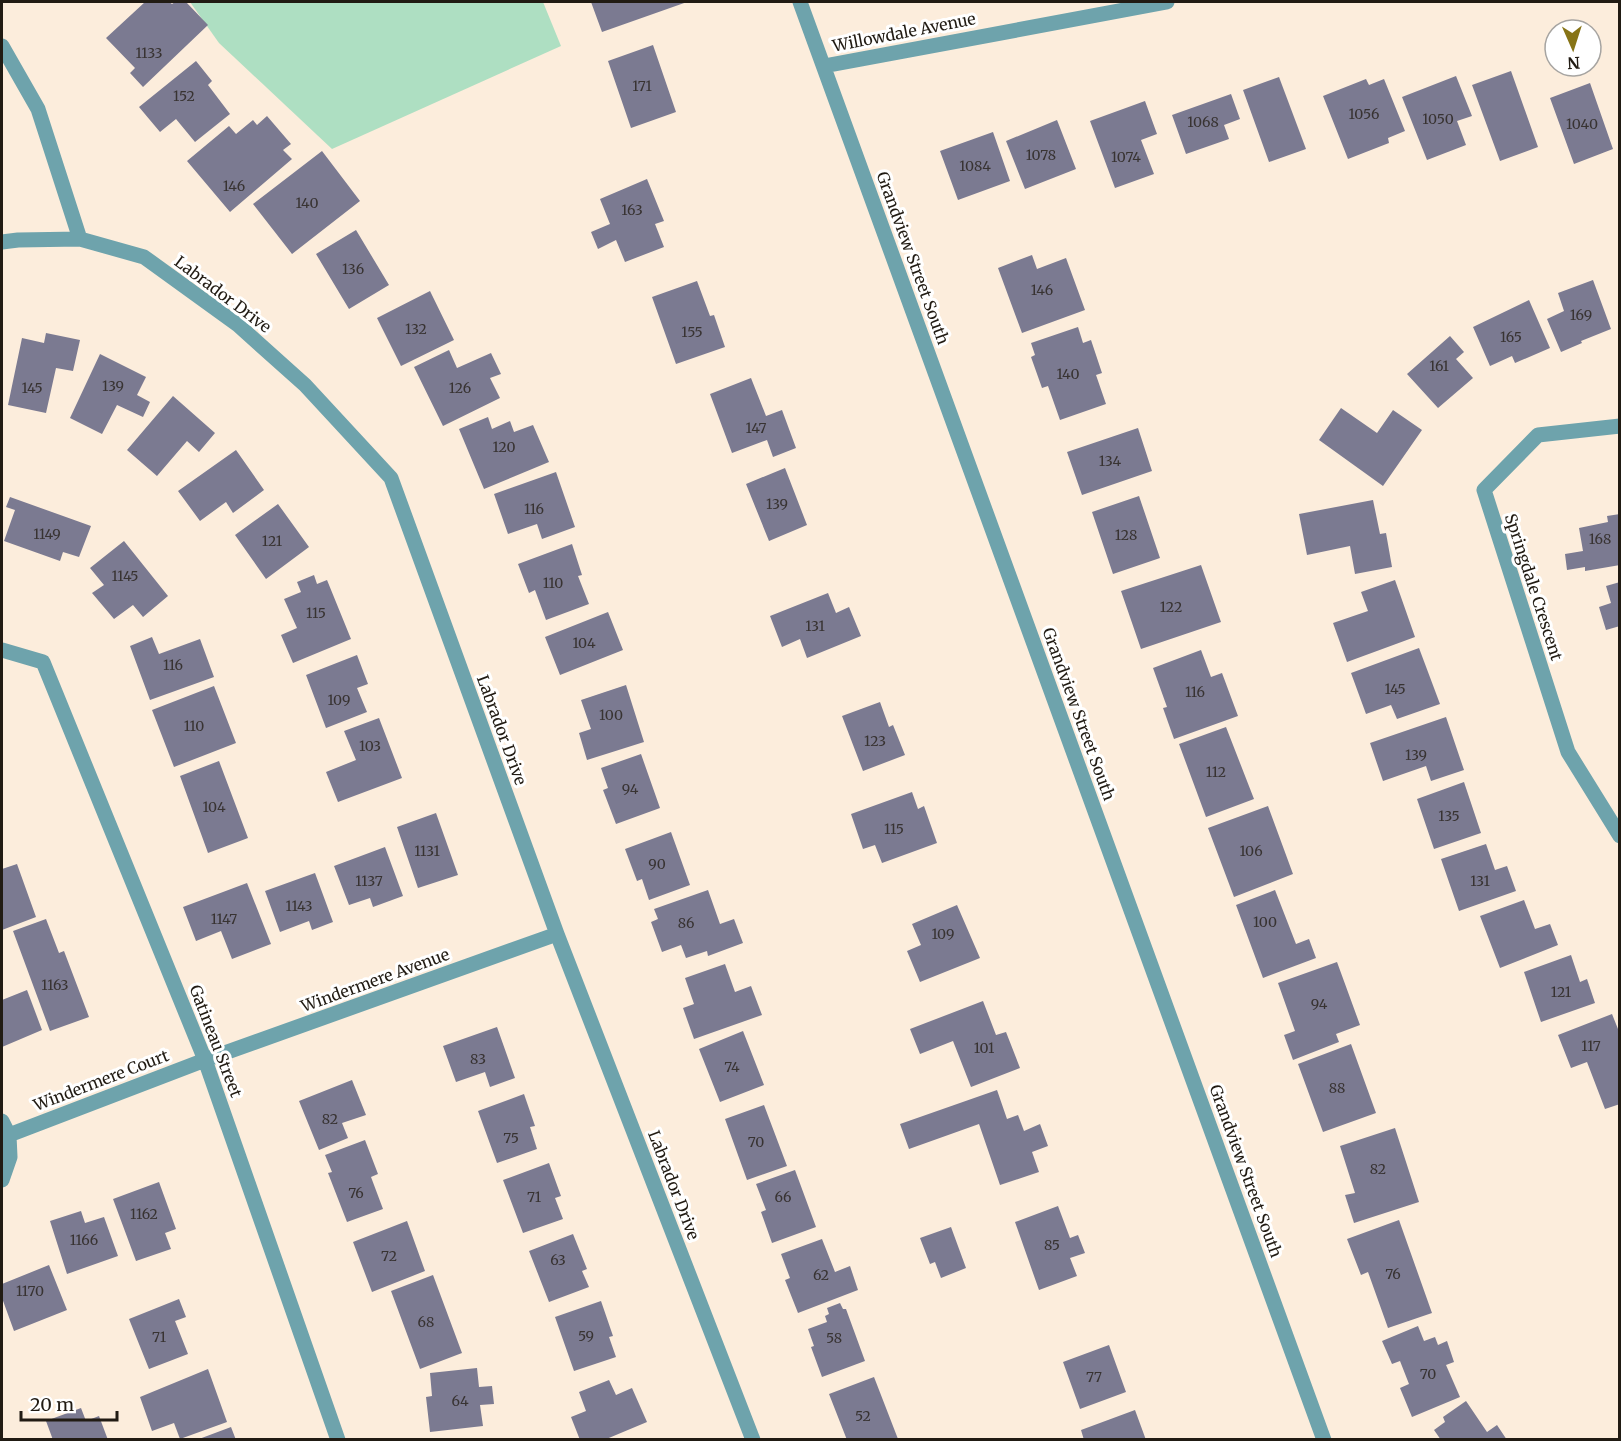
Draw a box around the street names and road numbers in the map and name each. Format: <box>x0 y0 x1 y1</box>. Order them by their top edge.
street label: Willowdale Avenue <box>830 8 977 56</box>
street label: Grandview Street South <box>872 169 954 347</box>
street label: Labrador Drive <box>171 251 275 337</box>
street label: Springdale Crescent <box>1501 511 1567 664</box>
street label: Grandview Street South <box>1038 625 1120 803</box>
street label: Labrador Drive <box>473 672 531 788</box>
street label: Windermere Avenue <box>297 944 452 1016</box>
street label: Gatineau Street <box>185 982 247 1101</box>
street label: Windermere Court <box>30 1045 172 1115</box>
street label: Grandview Street South <box>1205 1082 1287 1260</box>
street label: Labrador Drive <box>644 1127 704 1243</box>

